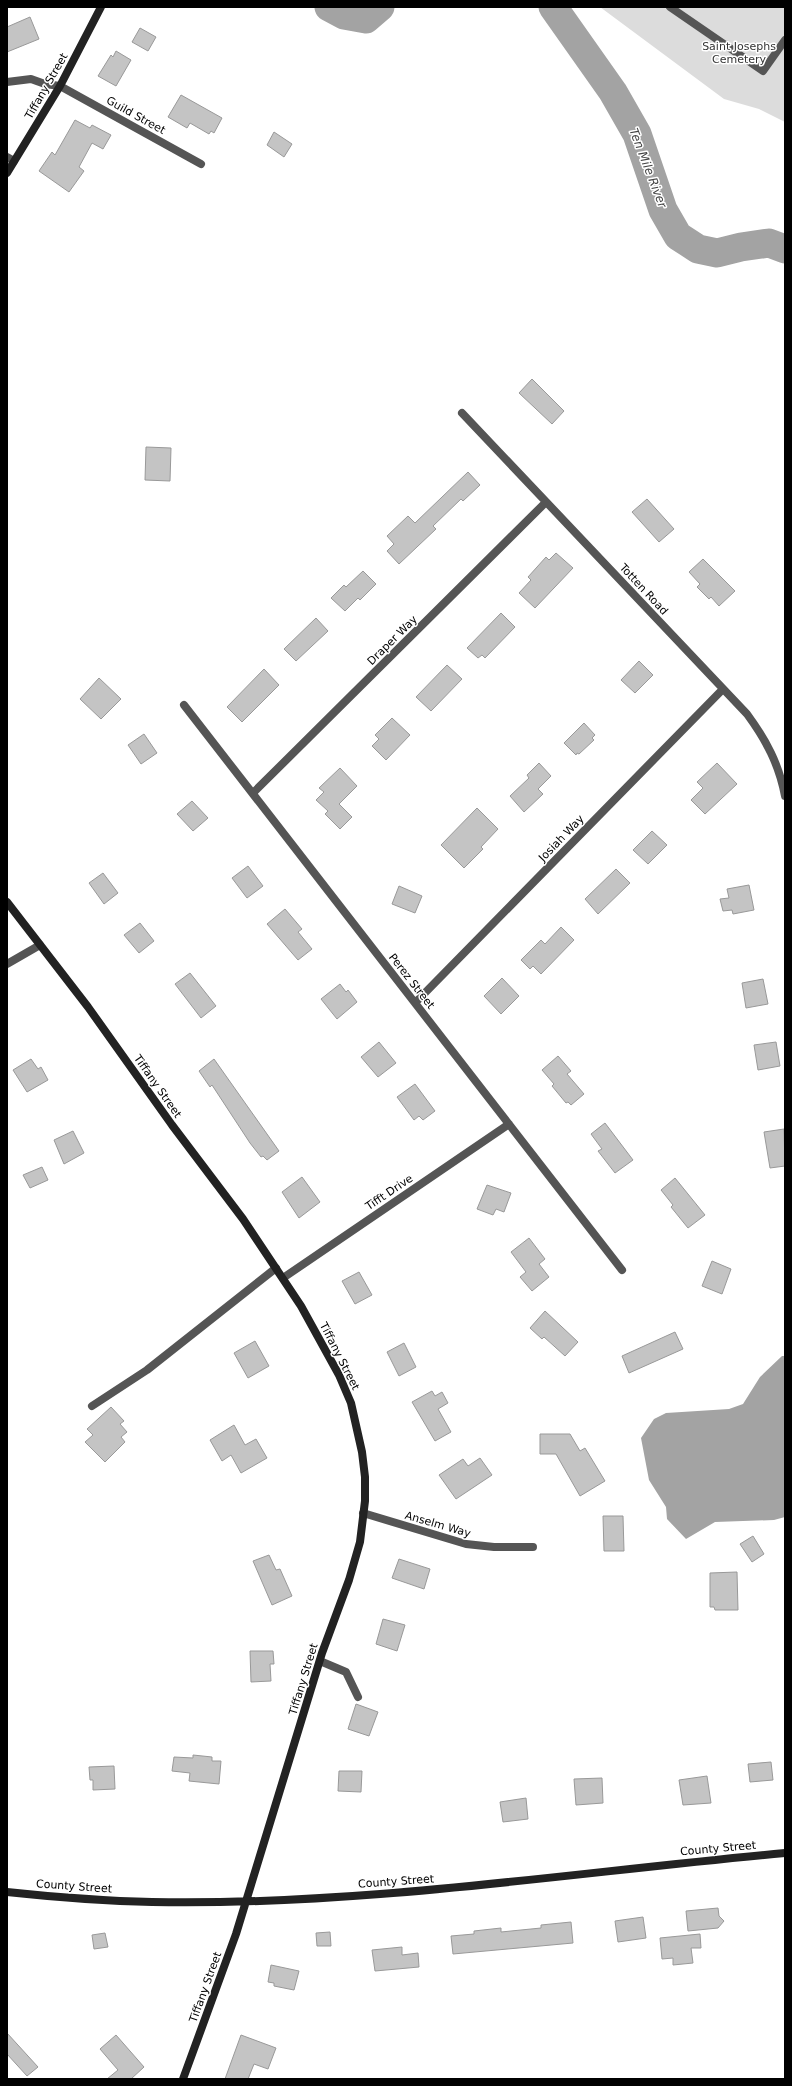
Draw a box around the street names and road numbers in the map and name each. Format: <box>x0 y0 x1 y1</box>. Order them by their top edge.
street label: Tiffany Street <box>22 50 71 122</box>
street label: Guild Street <box>104 94 168 137</box>
street label: Totten Road <box>616 560 671 618</box>
street label: Draper Way <box>365 612 420 668</box>
street label: Josiah Way <box>535 812 587 865</box>
street label: Perez Street <box>386 951 438 1012</box>
street label: Tiffany Street <box>130 1051 185 1121</box>
street label: Tifft Drive <box>362 1172 416 1214</box>
street label: Tiffany Street <box>316 1319 362 1393</box>
street label: Anselm Way <box>404 1509 473 1540</box>
street label: Tiffany Street <box>286 1641 321 1717</box>
street label: County Street <box>680 1839 757 1858</box>
street label: County Street <box>358 1872 435 1891</box>
street label: County Street <box>36 1877 113 1896</box>
street label: Tiffany Street <box>186 1949 224 2025</box>

